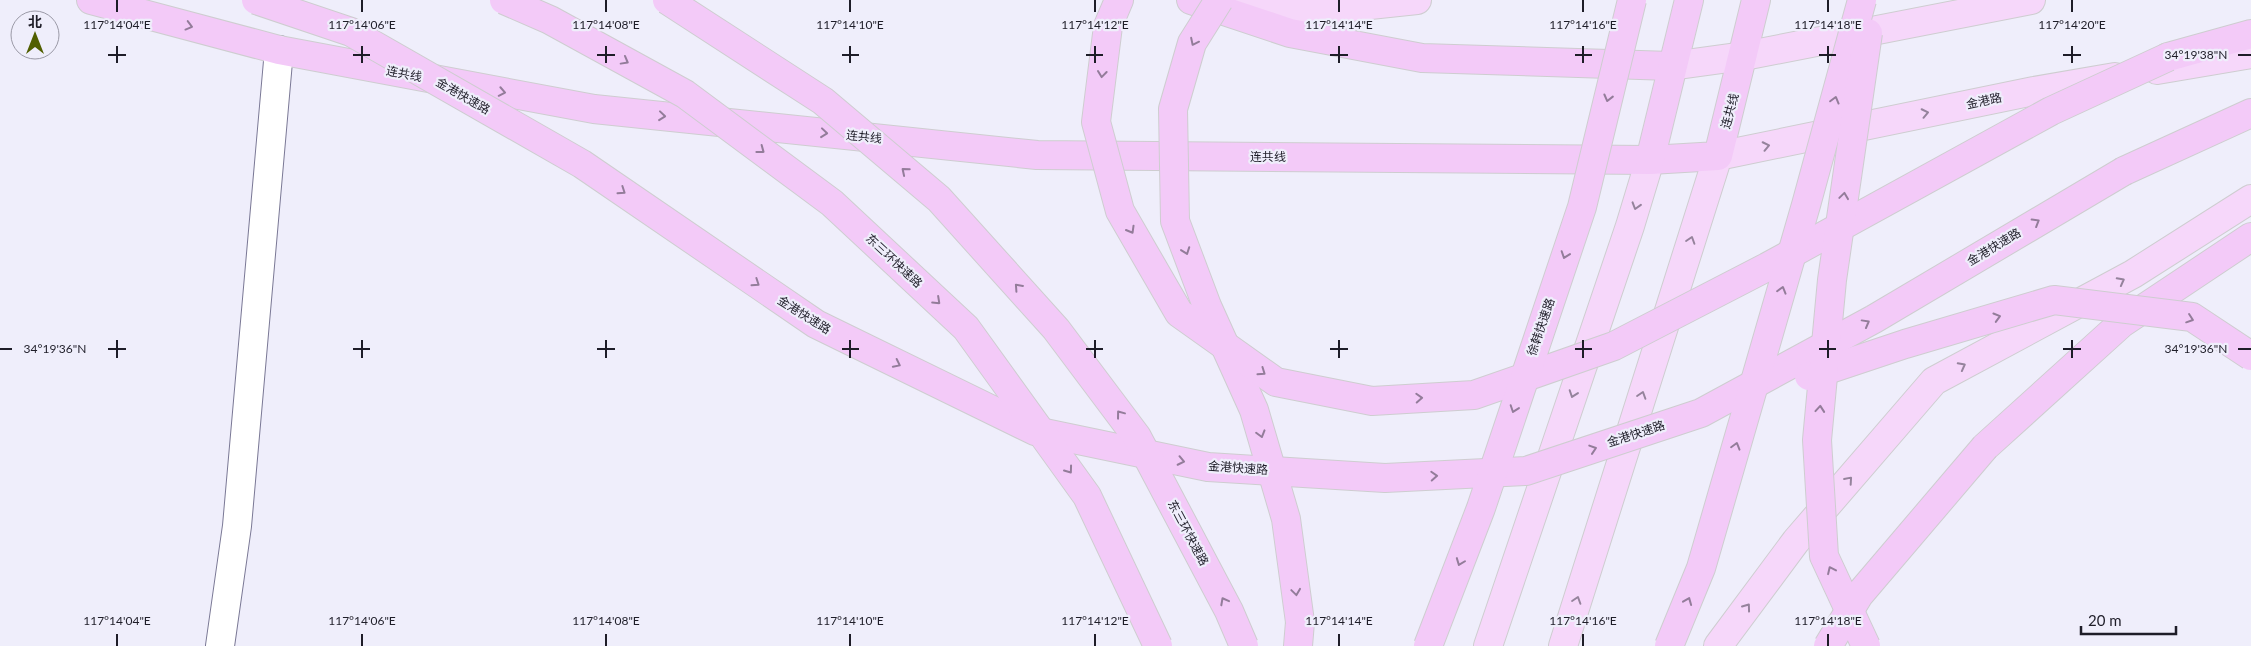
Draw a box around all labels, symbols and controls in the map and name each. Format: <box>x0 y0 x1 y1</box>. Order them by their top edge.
north arrow <box>10 10 60 60</box>
text: 北 <box>28 13 42 30</box>
text: 117°14'04"E <box>83 17 151 32</box>
text: 117°14'06"E <box>328 17 396 32</box>
text: 117°14'08"E <box>572 17 640 32</box>
text: 117°14'10"E <box>816 17 884 32</box>
text: 117°14'12"E <box>1061 17 1129 32</box>
text: 117°14'14"E <box>1305 17 1373 32</box>
text: 117°14'16"E <box>1549 17 1617 32</box>
text: 117°14'18"E <box>1794 17 1862 32</box>
text: 117°14'20"E <box>2038 17 2106 32</box>
one-way arrow <box>184 20 193 31</box>
one-way arrow <box>1190 37 1201 46</box>
text: 34°19'38"N <box>2165 47 2227 62</box>
one-way arrow <box>620 55 629 65</box>
street label: 连共线 <box>385 63 423 84</box>
one-way arrow <box>1097 71 1108 79</box>
street label: 金港快速路 <box>434 74 493 117</box>
one-way arrow <box>497 86 506 96</box>
street label: 金港路 <box>1965 89 2003 112</box>
street label: 连共线 <box>1718 92 1741 130</box>
one-way arrow <box>1603 94 1614 103</box>
one-way arrow <box>1829 95 1840 104</box>
one-way arrow <box>1921 109 1929 119</box>
one-way arrow <box>659 110 667 121</box>
one-way arrow <box>820 127 828 138</box>
street label: 连共线 <box>845 127 883 146</box>
one-way arrow <box>1761 141 1770 152</box>
one-way arrow <box>755 144 765 153</box>
street label: 连共线 <box>1250 149 1286 164</box>
one-way arrow <box>902 167 911 176</box>
one-way arrow <box>616 185 626 194</box>
one-way arrow <box>1839 192 1849 200</box>
one-way arrow <box>1632 202 1642 210</box>
one-way arrow <box>2031 219 2040 229</box>
one-way arrow <box>1125 225 1135 234</box>
street label: 金港快速路 <box>1964 225 2023 268</box>
street label: 东三环快速路 <box>863 231 926 291</box>
one-way arrow <box>1686 236 1696 244</box>
one-way arrow <box>1180 246 1191 255</box>
one-way arrow <box>1561 250 1571 259</box>
one-way arrow <box>750 277 760 286</box>
one-way arrow <box>2115 277 2124 287</box>
one-way arrow <box>1015 284 1024 293</box>
one-way arrow <box>1776 286 1786 295</box>
street label: 金港快速路 <box>775 292 834 337</box>
one-way arrow <box>932 295 941 304</box>
street label: 徐韩快速路 <box>1524 296 1557 358</box>
one-way arrow <box>1992 312 2000 322</box>
one-way arrow <box>2185 313 2194 323</box>
one-way arrow <box>1861 319 1870 329</box>
text: 34°19'36"N <box>24 341 86 356</box>
text: 34°19'36"N <box>2165 341 2227 356</box>
one-way arrow <box>892 357 901 368</box>
one-way arrow <box>1957 362 1966 372</box>
one-way arrow <box>1256 366 1266 375</box>
one-way arrow <box>1569 389 1579 397</box>
one-way arrow <box>1637 391 1647 399</box>
one-way arrow <box>1416 393 1424 404</box>
one-way arrow <box>1509 404 1519 413</box>
one-way arrow <box>1814 405 1825 413</box>
one-way arrow <box>1117 411 1125 420</box>
street label: 金港快速路 <box>1605 417 1667 450</box>
one-way arrow <box>1255 429 1265 438</box>
one-way arrow <box>1731 442 1741 451</box>
one-way arrow <box>1588 444 1596 454</box>
one-way arrow <box>1176 455 1185 466</box>
street label: 金港快速路 <box>1208 458 1268 477</box>
one-way arrow <box>1063 464 1072 474</box>
one-way arrow <box>1430 470 1438 481</box>
one-way arrow <box>1843 477 1851 486</box>
street label: 东三环快速路 <box>1165 497 1212 568</box>
one-way arrow <box>1456 558 1466 566</box>
one-way arrow <box>1827 566 1837 575</box>
one-way arrow <box>1290 588 1301 596</box>
one-way arrow <box>1572 596 1582 604</box>
one-way arrow <box>1681 597 1692 606</box>
one-way arrow <box>1221 598 1231 607</box>
one-way arrow <box>1741 603 1750 613</box>
scale bar <box>2081 604 2176 636</box>
text: 20 m <box>2088 611 2122 629</box>
text: 117°14'04"E <box>83 613 151 628</box>
text: 117°14'06"E <box>328 613 396 628</box>
text: 117°14'08"E <box>572 613 640 628</box>
text: 117°14'10"E <box>816 613 884 628</box>
text: 117°14'12"E <box>1061 613 1129 628</box>
text: 117°14'14"E <box>1305 613 1373 628</box>
text: 117°14'16"E <box>1549 613 1617 628</box>
text: 117°14'18"E <box>1794 613 1862 628</box>

